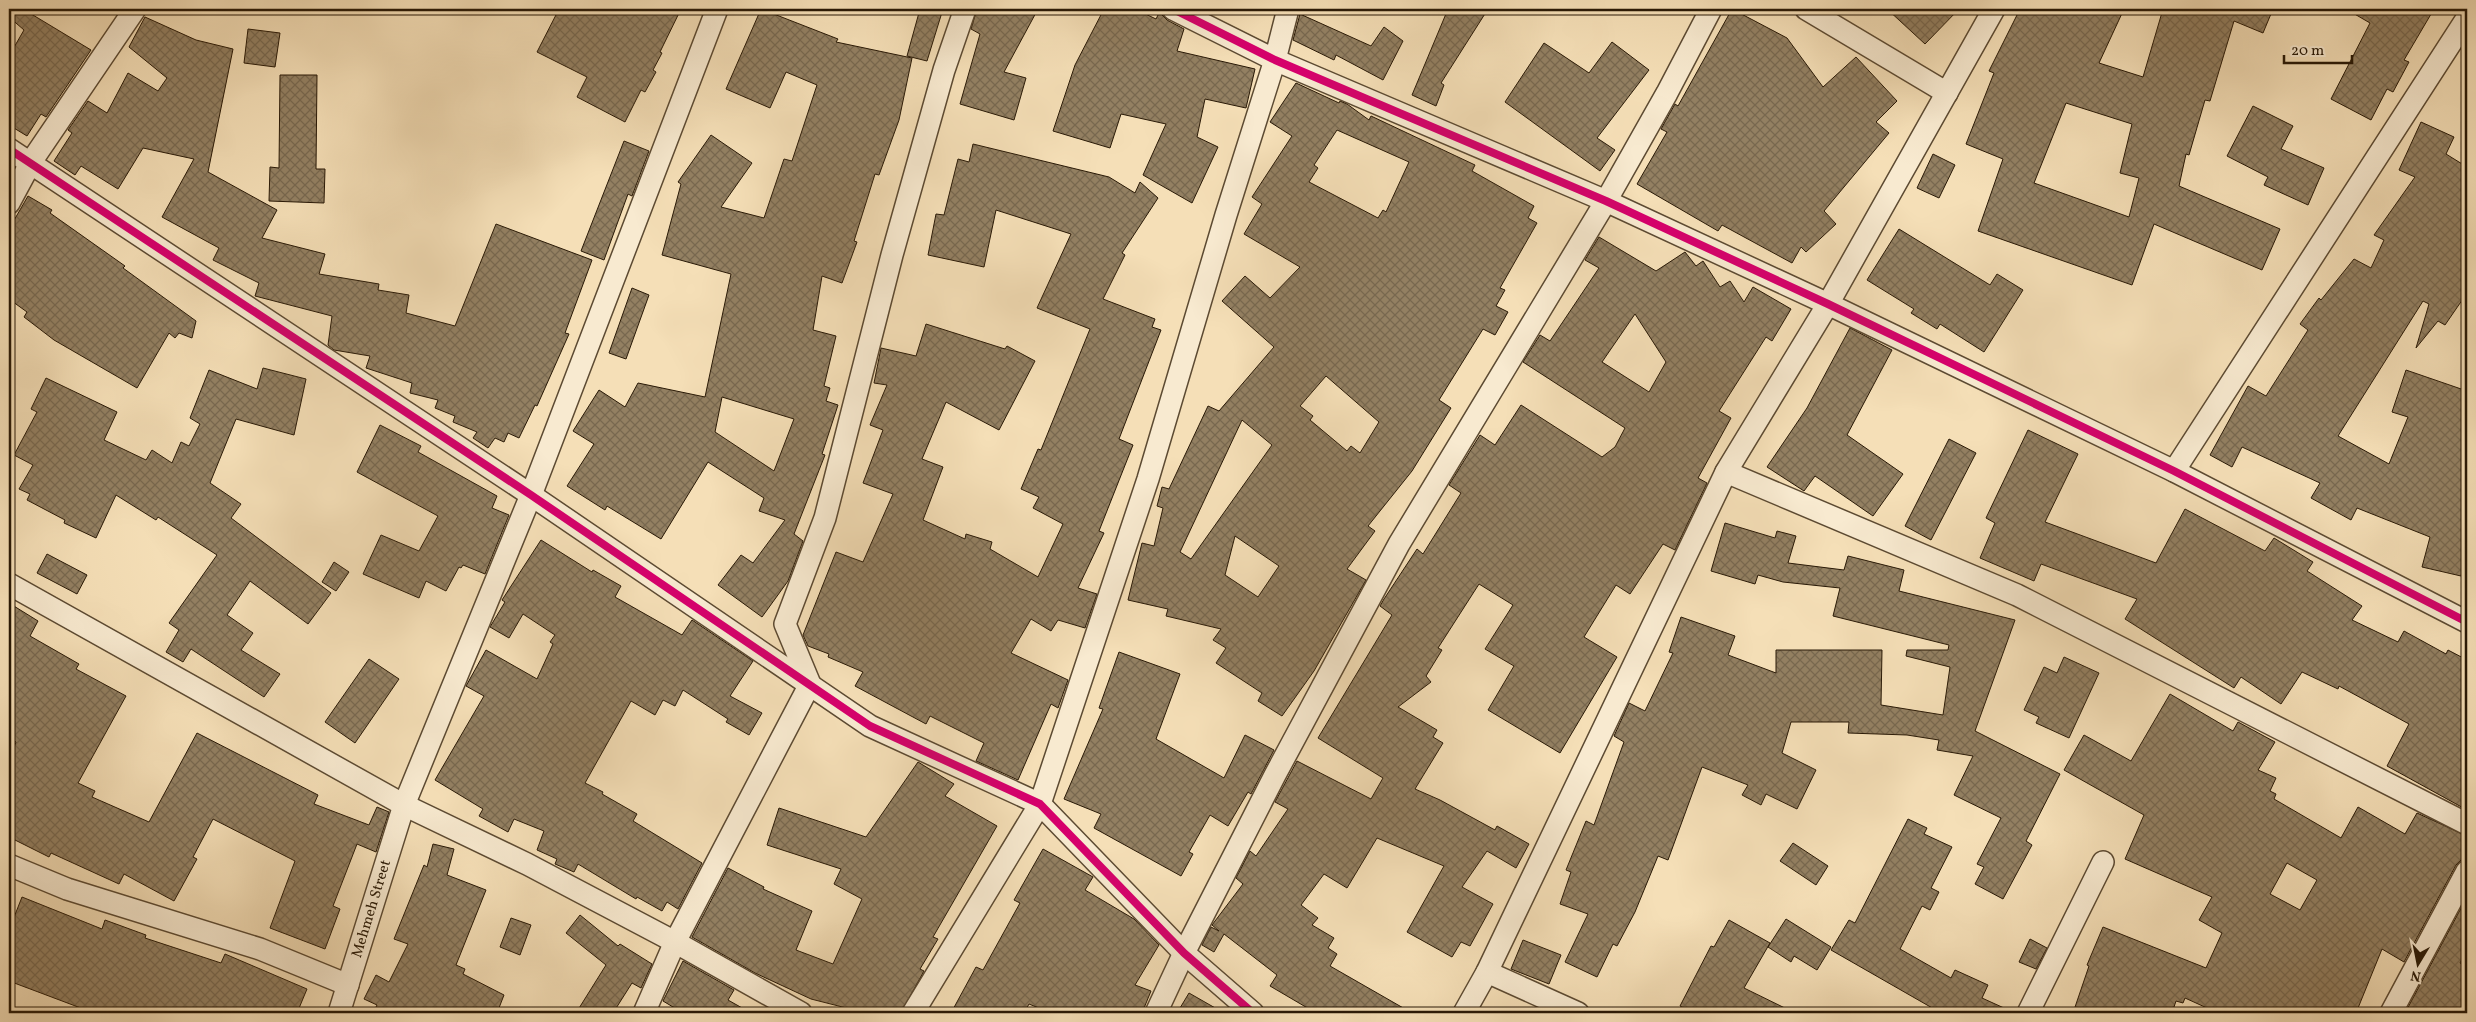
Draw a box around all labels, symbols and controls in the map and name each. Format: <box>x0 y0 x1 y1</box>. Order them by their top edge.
scale bar <box>2284 32 2351 64</box>
text: 20 m <box>2291 41 2324 62</box>
street label: Mehmeh Street <box>347 857 397 961</box>
north arrow <box>2394 940 2444 990</box>
text: N <box>2409 965 2423 986</box>

